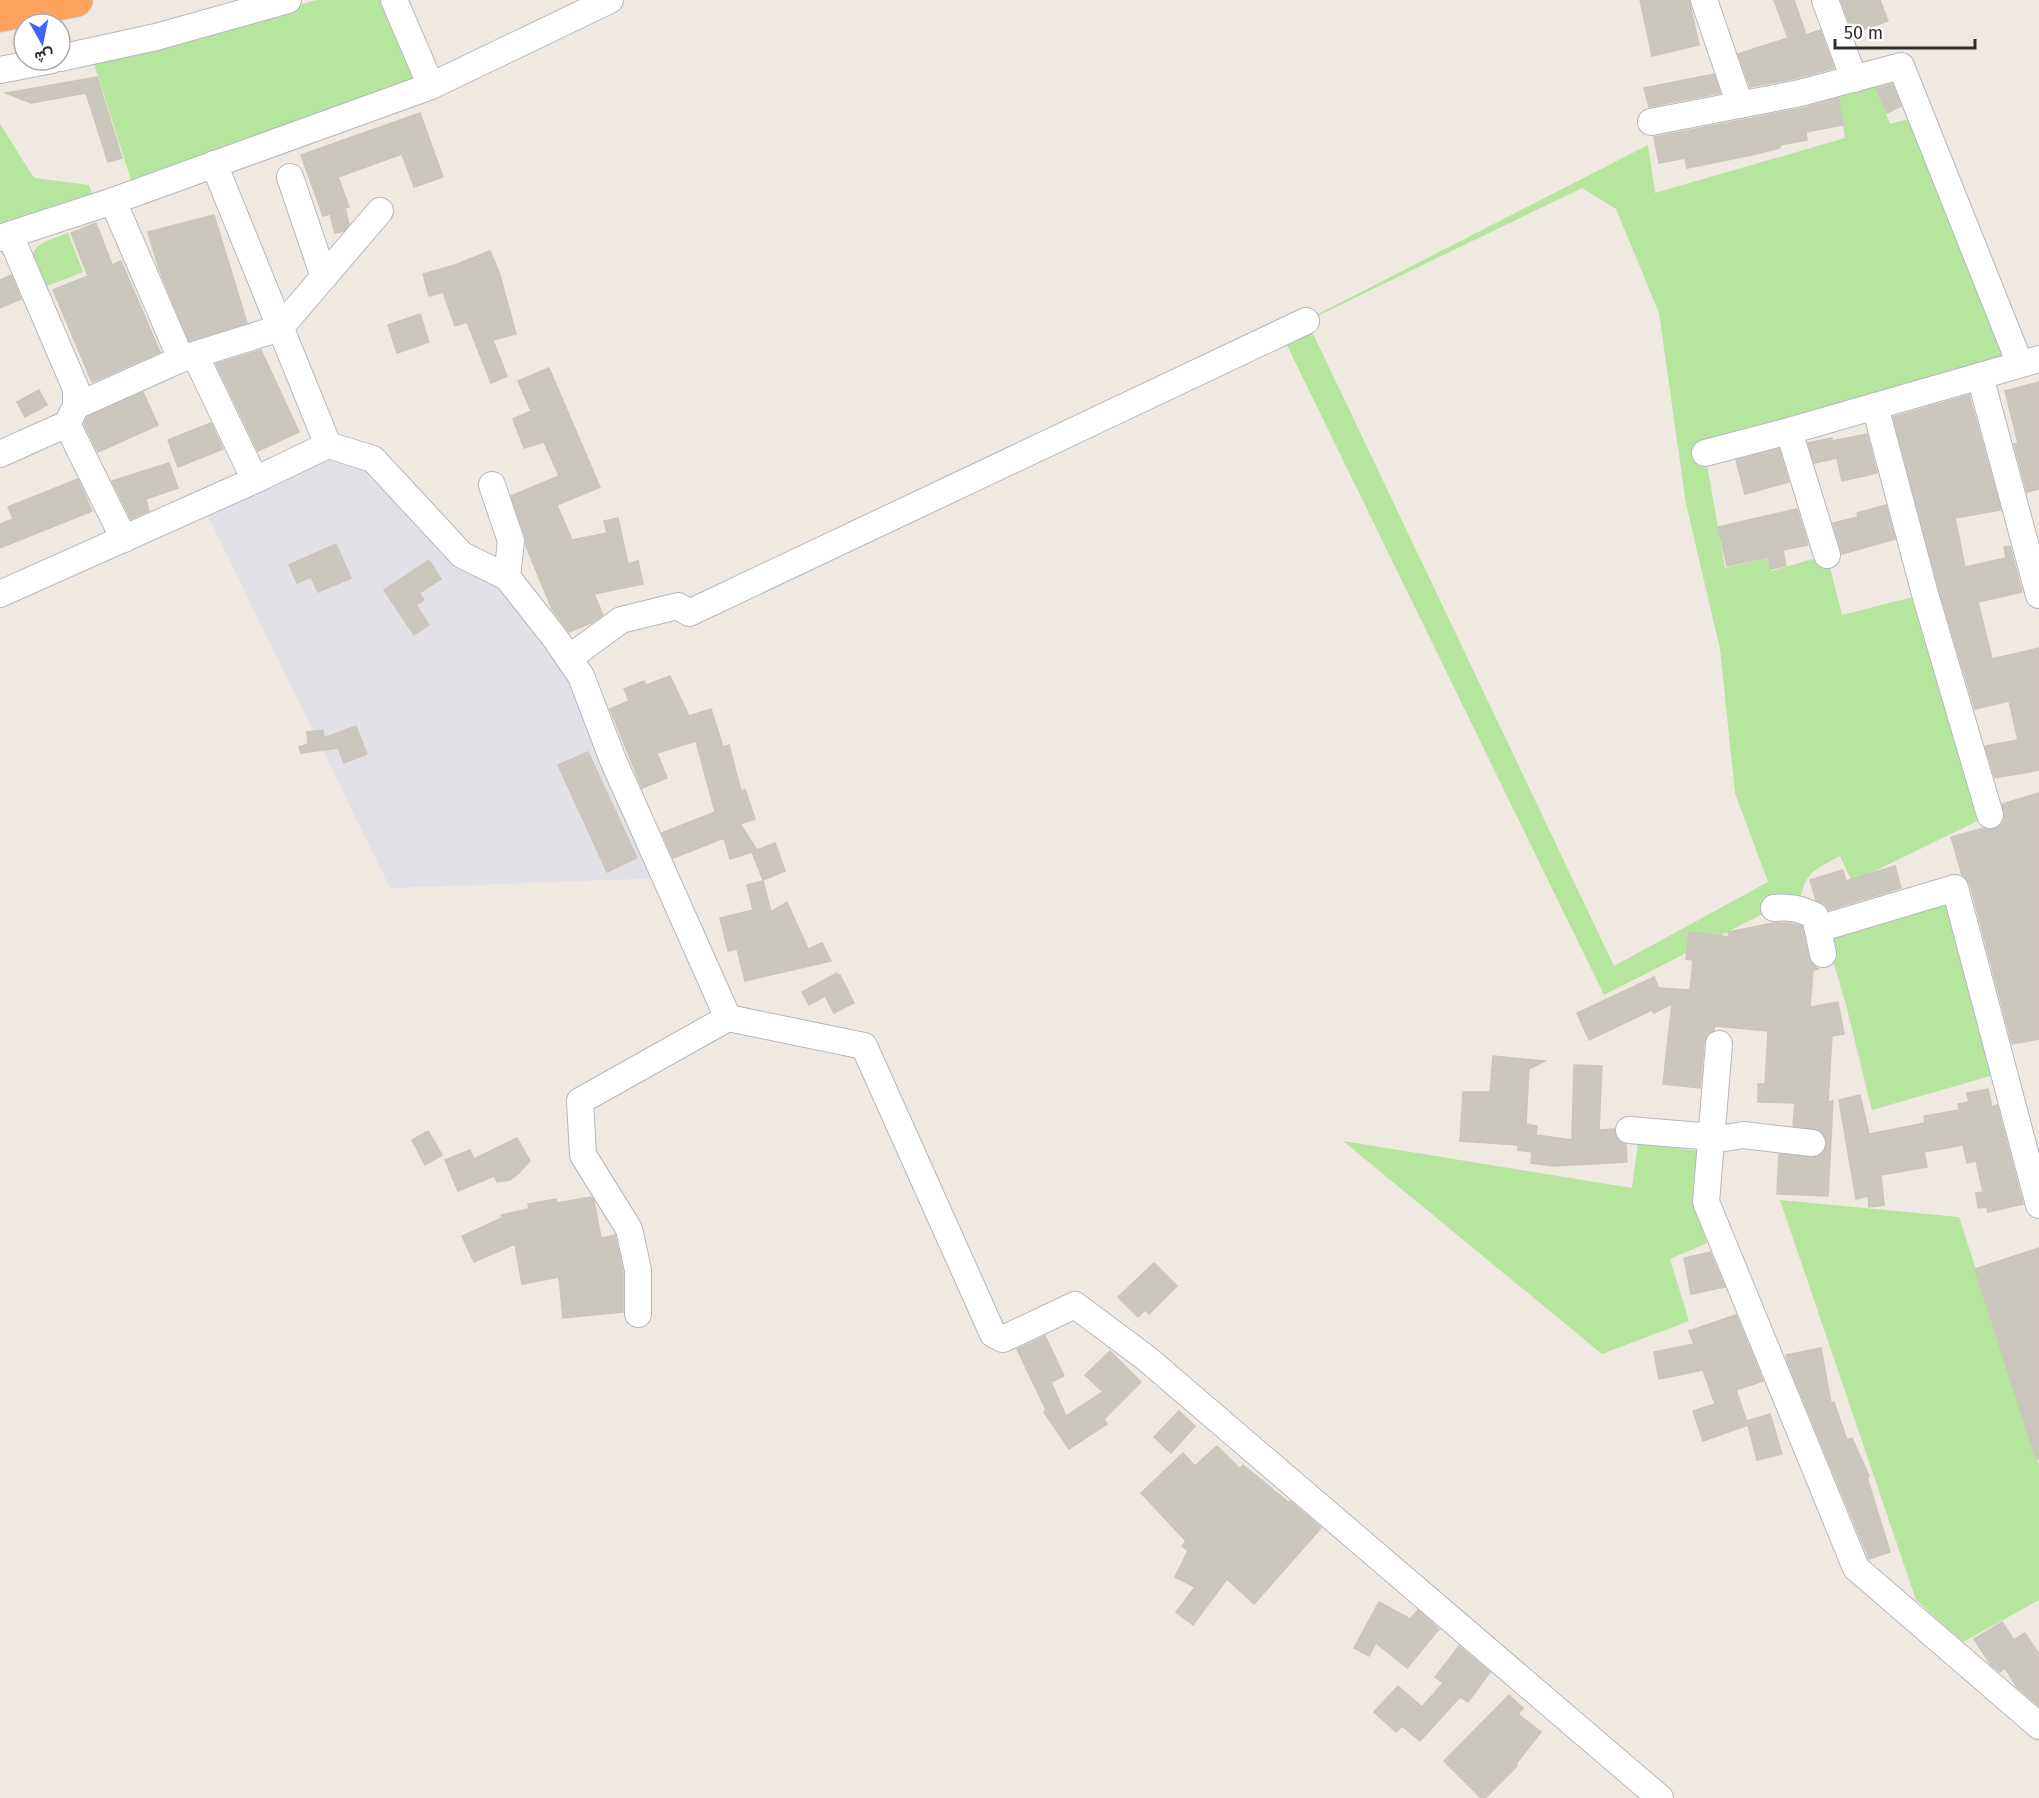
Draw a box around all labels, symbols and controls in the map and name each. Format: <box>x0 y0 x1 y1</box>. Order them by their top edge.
north arrow <box>12 12 72 72</box>
scale bar <box>1835 12 1974 50</box>
text: 50 m <box>1844 22 1883 44</box>
text: ش <box>33 45 55 67</box>

